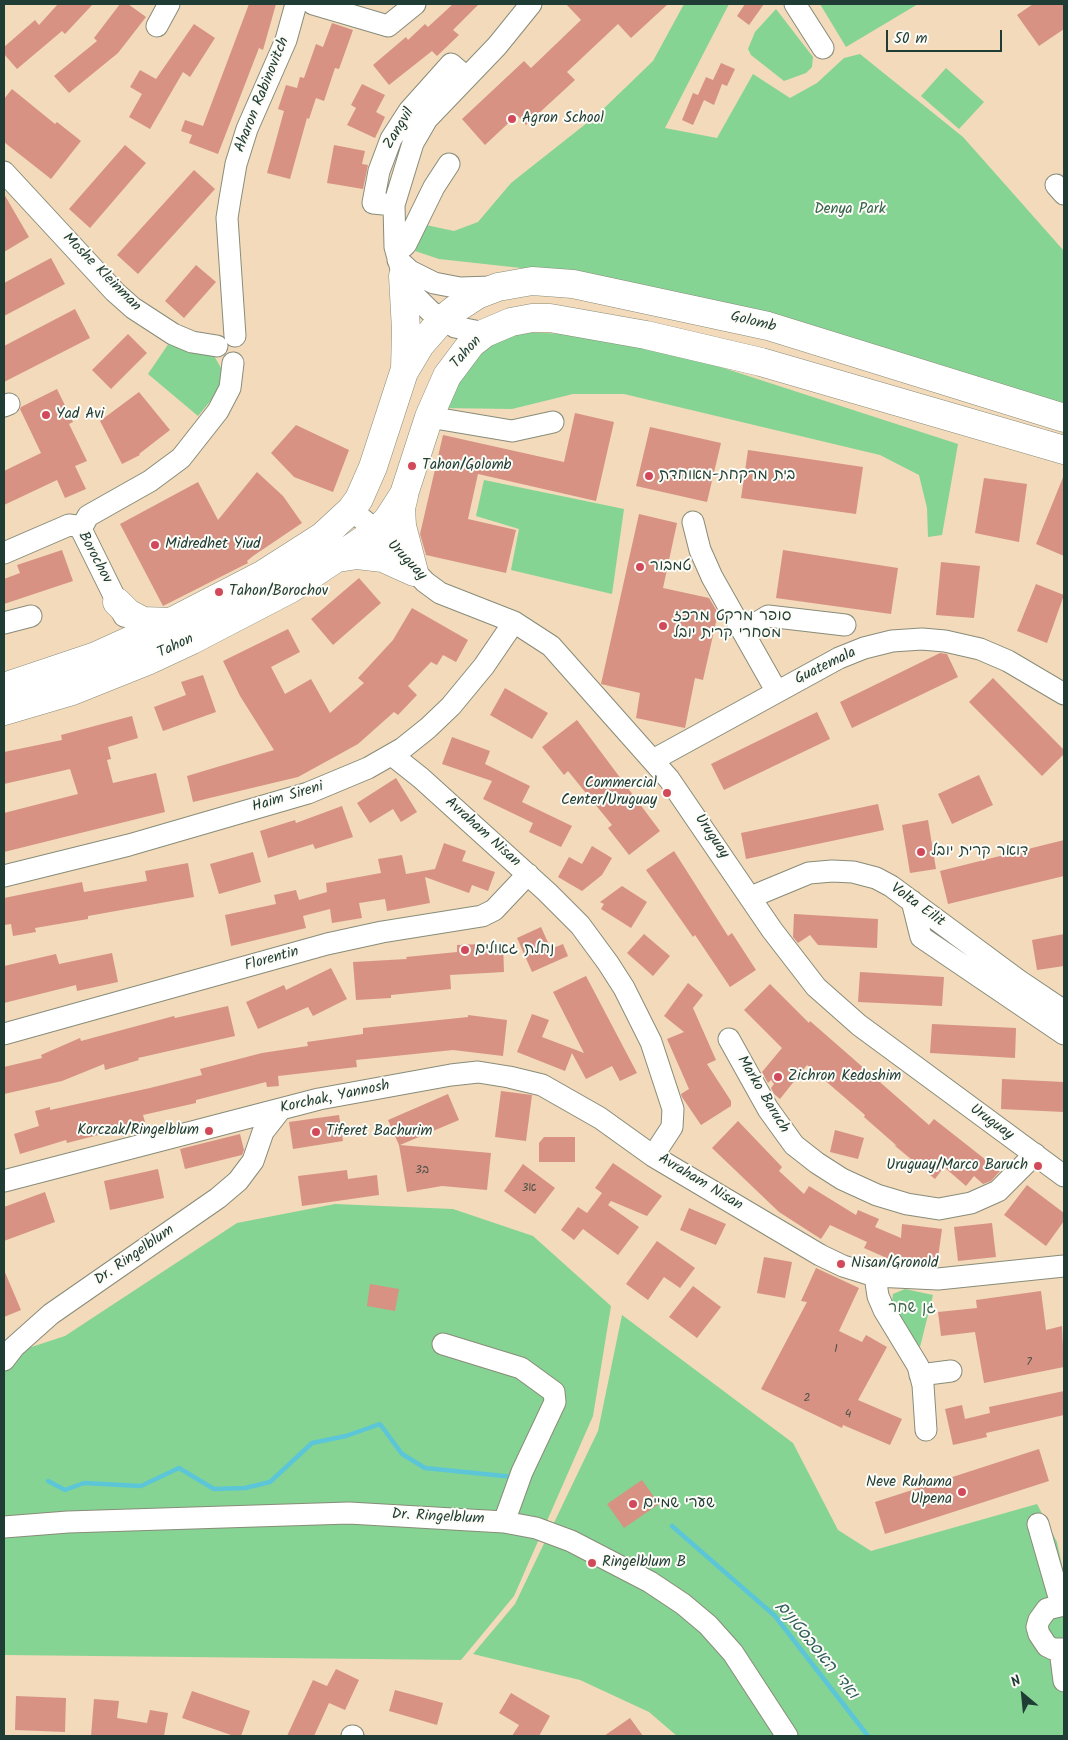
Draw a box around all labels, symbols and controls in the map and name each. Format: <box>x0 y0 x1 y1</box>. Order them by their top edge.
scale bar <box>888 20 1004 52</box>
text: 50 m <box>894 27 928 51</box>
street label: Aharon Rabinovitch <box>232 35 294 155</box>
street label: Zangvil <box>381 105 419 153</box>
place label: Agron School <box>522 110 604 128</box>
marker: Agron School <box>506 113 518 125</box>
park label: Denya Park <box>814 201 886 219</box>
street label: Moshe Kleinman <box>58 230 144 316</box>
street label: Golomb <box>728 309 778 337</box>
street label: Tahon <box>448 333 486 373</box>
place label: Yad Avi <box>56 406 104 424</box>
marker: Yad Avi <box>40 409 52 421</box>
place label: Tahon/Golomb <box>422 457 511 475</box>
marker: Tahon/Golomb <box>406 460 418 472</box>
place label: בית מרקחת-מאוחדת <box>659 467 795 485</box>
marker: בית מרקחת-מאוחדת <box>643 470 655 482</box>
street label: Borochov <box>73 529 115 587</box>
place label: Midredhet Yiud <box>165 536 261 554</box>
street label: Uruguay <box>382 537 430 585</box>
marker: Midredhet Yiud <box>149 539 161 551</box>
place label: טמבור <box>650 558 692 576</box>
marker: טמבור <box>634 561 646 573</box>
place label: Tahon/Borochov <box>229 583 328 601</box>
marker: Tahon/Borochov <box>213 586 225 598</box>
place label: סופר מרקט מרכז מסחרי קרית יובל <box>673 608 791 643</box>
marker: סופר מרקט מרכז מסחרי קרית יובל <box>657 620 669 632</box>
street label: Tahon <box>155 631 197 663</box>
street label: Guatemala <box>793 645 859 689</box>
place label: Commercial Center/Uruguay <box>561 775 657 810</box>
street label: Haim Sireni <box>250 779 326 817</box>
marker: Commercial Center/Uruguay <box>661 787 673 799</box>
street label: Avraham Nisan <box>440 794 524 872</box>
street label: Uruguay <box>690 811 732 863</box>
place label: דואר קרית יובל <box>931 843 1028 861</box>
marker: דואר קרית יובל <box>915 846 927 858</box>
street label: Volta Eilit <box>886 880 948 932</box>
place label: נחלת גאולים <box>475 941 554 959</box>
street label: Florentin <box>243 944 301 976</box>
marker: נחלת גאולים <box>459 944 471 956</box>
street label: Marko Baruch <box>732 1053 792 1137</box>
place label: Zichron Kedoshim <box>788 1068 901 1086</box>
marker: Zichron Kedoshim <box>772 1071 784 1083</box>
street label: Korchak, Yannosh <box>278 1078 392 1118</box>
street label: Uruguay <box>966 1101 1016 1145</box>
place label: Korczak/Ringelblum <box>77 1122 199 1140</box>
place label: Tiferet Bachurim <box>326 1123 433 1141</box>
marker: Korczak/Ringelblum <box>203 1125 215 1137</box>
marker: Tiferet Bachurim <box>310 1126 322 1138</box>
street label: Avraham Nisan <box>654 1151 746 1215</box>
place label: Uruguay/Marco Baruch <box>886 1157 1028 1175</box>
marker: Uruguay/Marco Baruch <box>1032 1160 1044 1172</box>
house number: 3ב <box>415 1164 429 1178</box>
house number: 3א <box>521 1182 537 1196</box>
street label: Dr. Ringelblum <box>92 1222 178 1290</box>
place label: Nisan/Gronold <box>851 1255 938 1273</box>
marker: Nisan/Gronold <box>835 1258 847 1270</box>
park label: גן שחר <box>888 1300 936 1318</box>
house number: 1 <box>834 1343 838 1357</box>
house number: 7 <box>1026 1356 1032 1370</box>
house number: 2 <box>804 1392 810 1406</box>
house number: 4 <box>845 1408 851 1422</box>
place label: Neve Ruhama Ulpena <box>866 1474 952 1509</box>
marker: Neve Ruhama Ulpena <box>956 1486 968 1498</box>
place label: שערי שמיים <box>643 1495 715 1513</box>
marker: שערי שמיים <box>627 1498 639 1510</box>
street label: Dr. Ringelblum <box>391 1507 485 1529</box>
place label: Ringelblum B <box>602 1554 686 1572</box>
marker: Ringelblum B <box>586 1557 598 1569</box>
water label: ואדי האסבסטונים <box>771 1598 861 1704</box>
north arrow <box>998 1670 1048 1720</box>
text: N <box>1007 1670 1025 1694</box>

